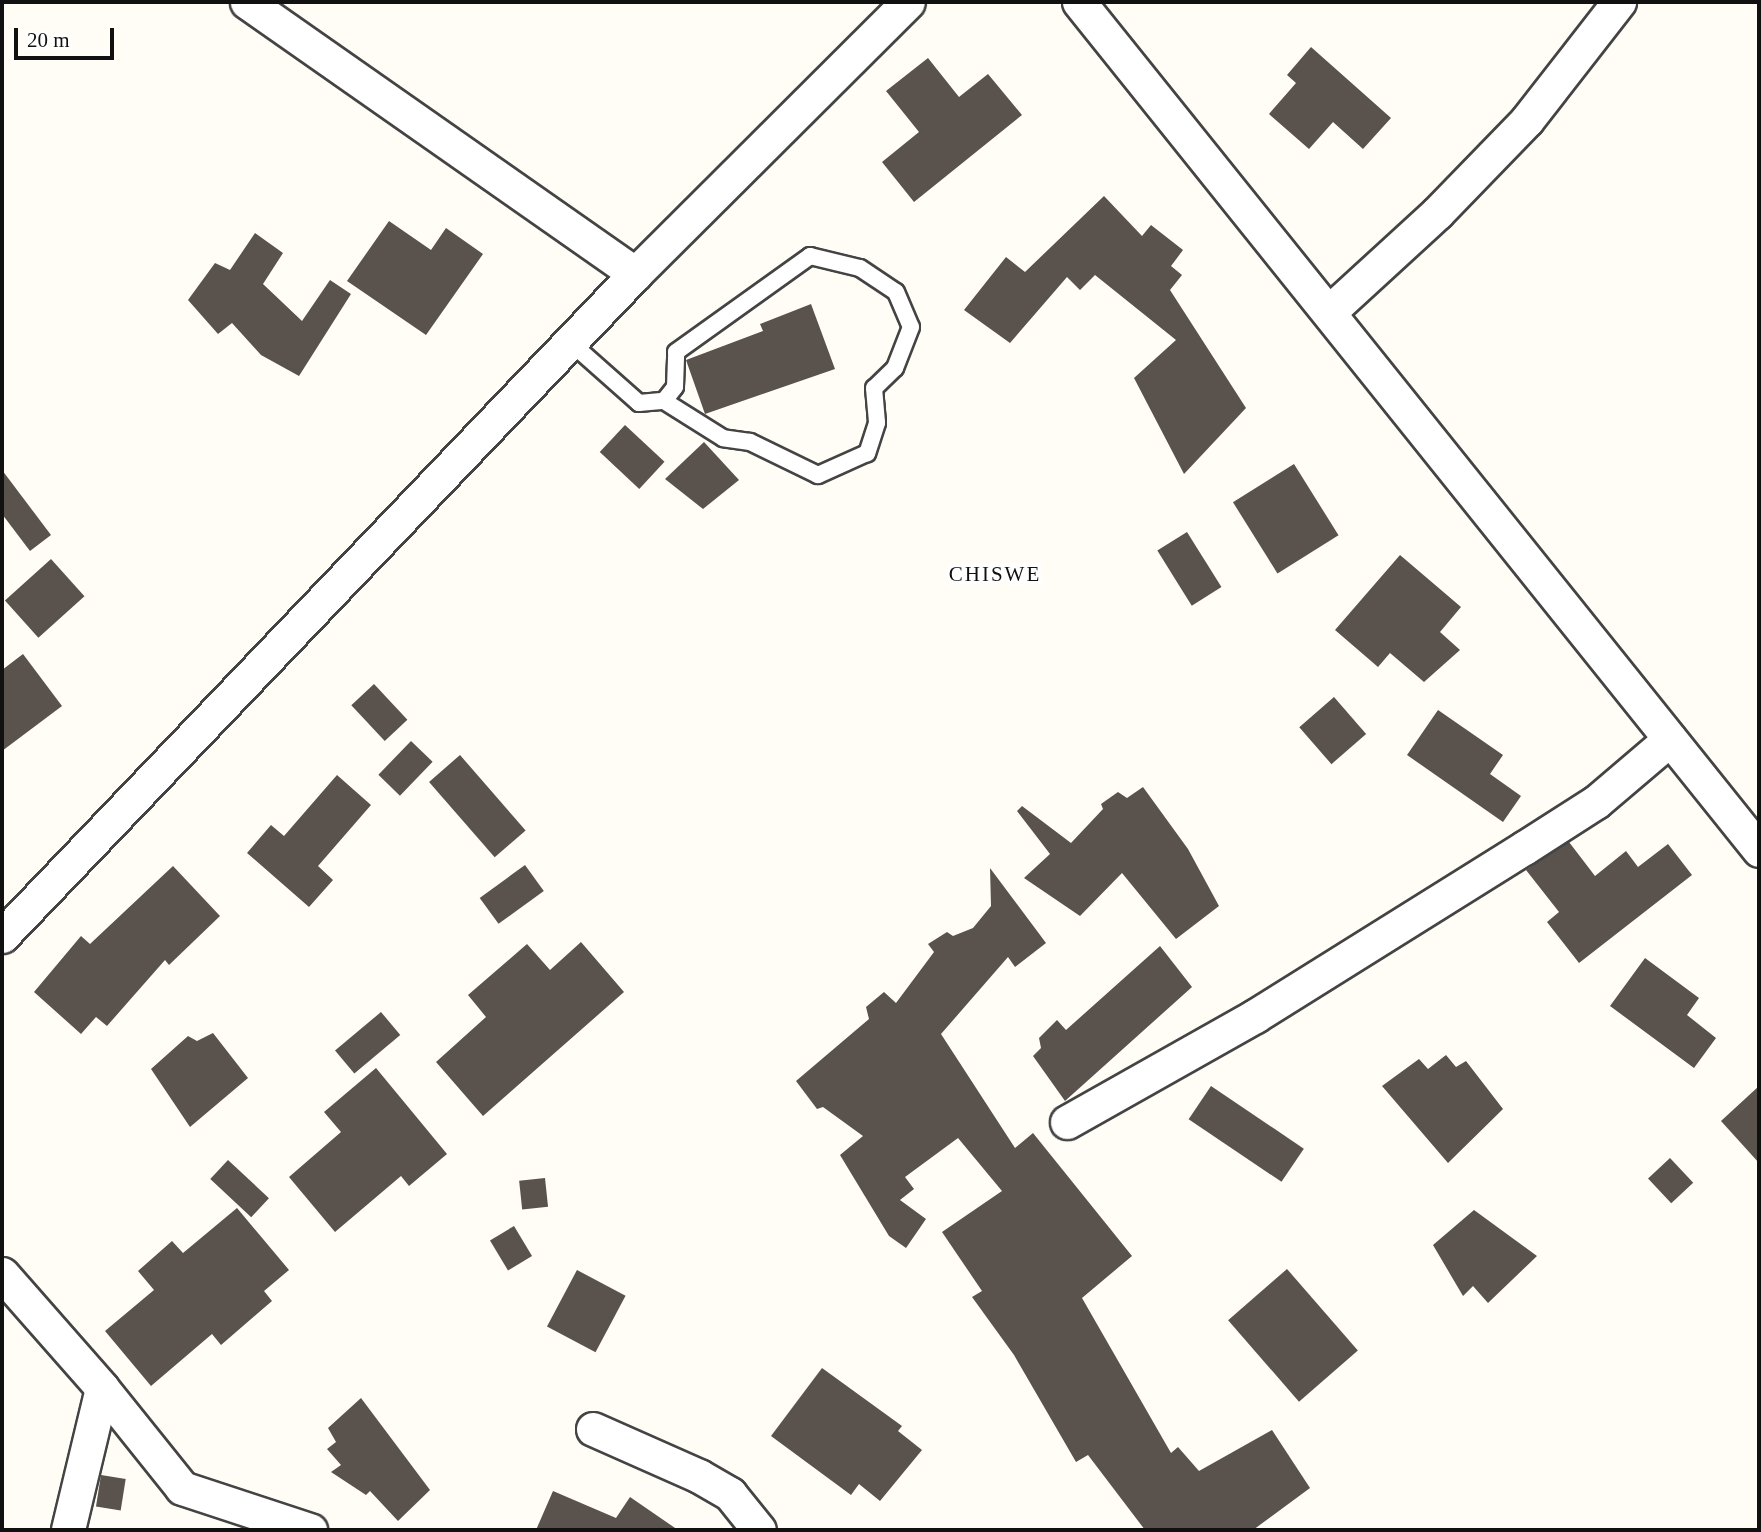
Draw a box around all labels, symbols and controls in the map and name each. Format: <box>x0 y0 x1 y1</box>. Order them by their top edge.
scale bar <box>18 14 117 58</box>
text: 20 m <box>27 28 70 52</box>
district label: CHISWE <box>950 561 1040 587</box>

